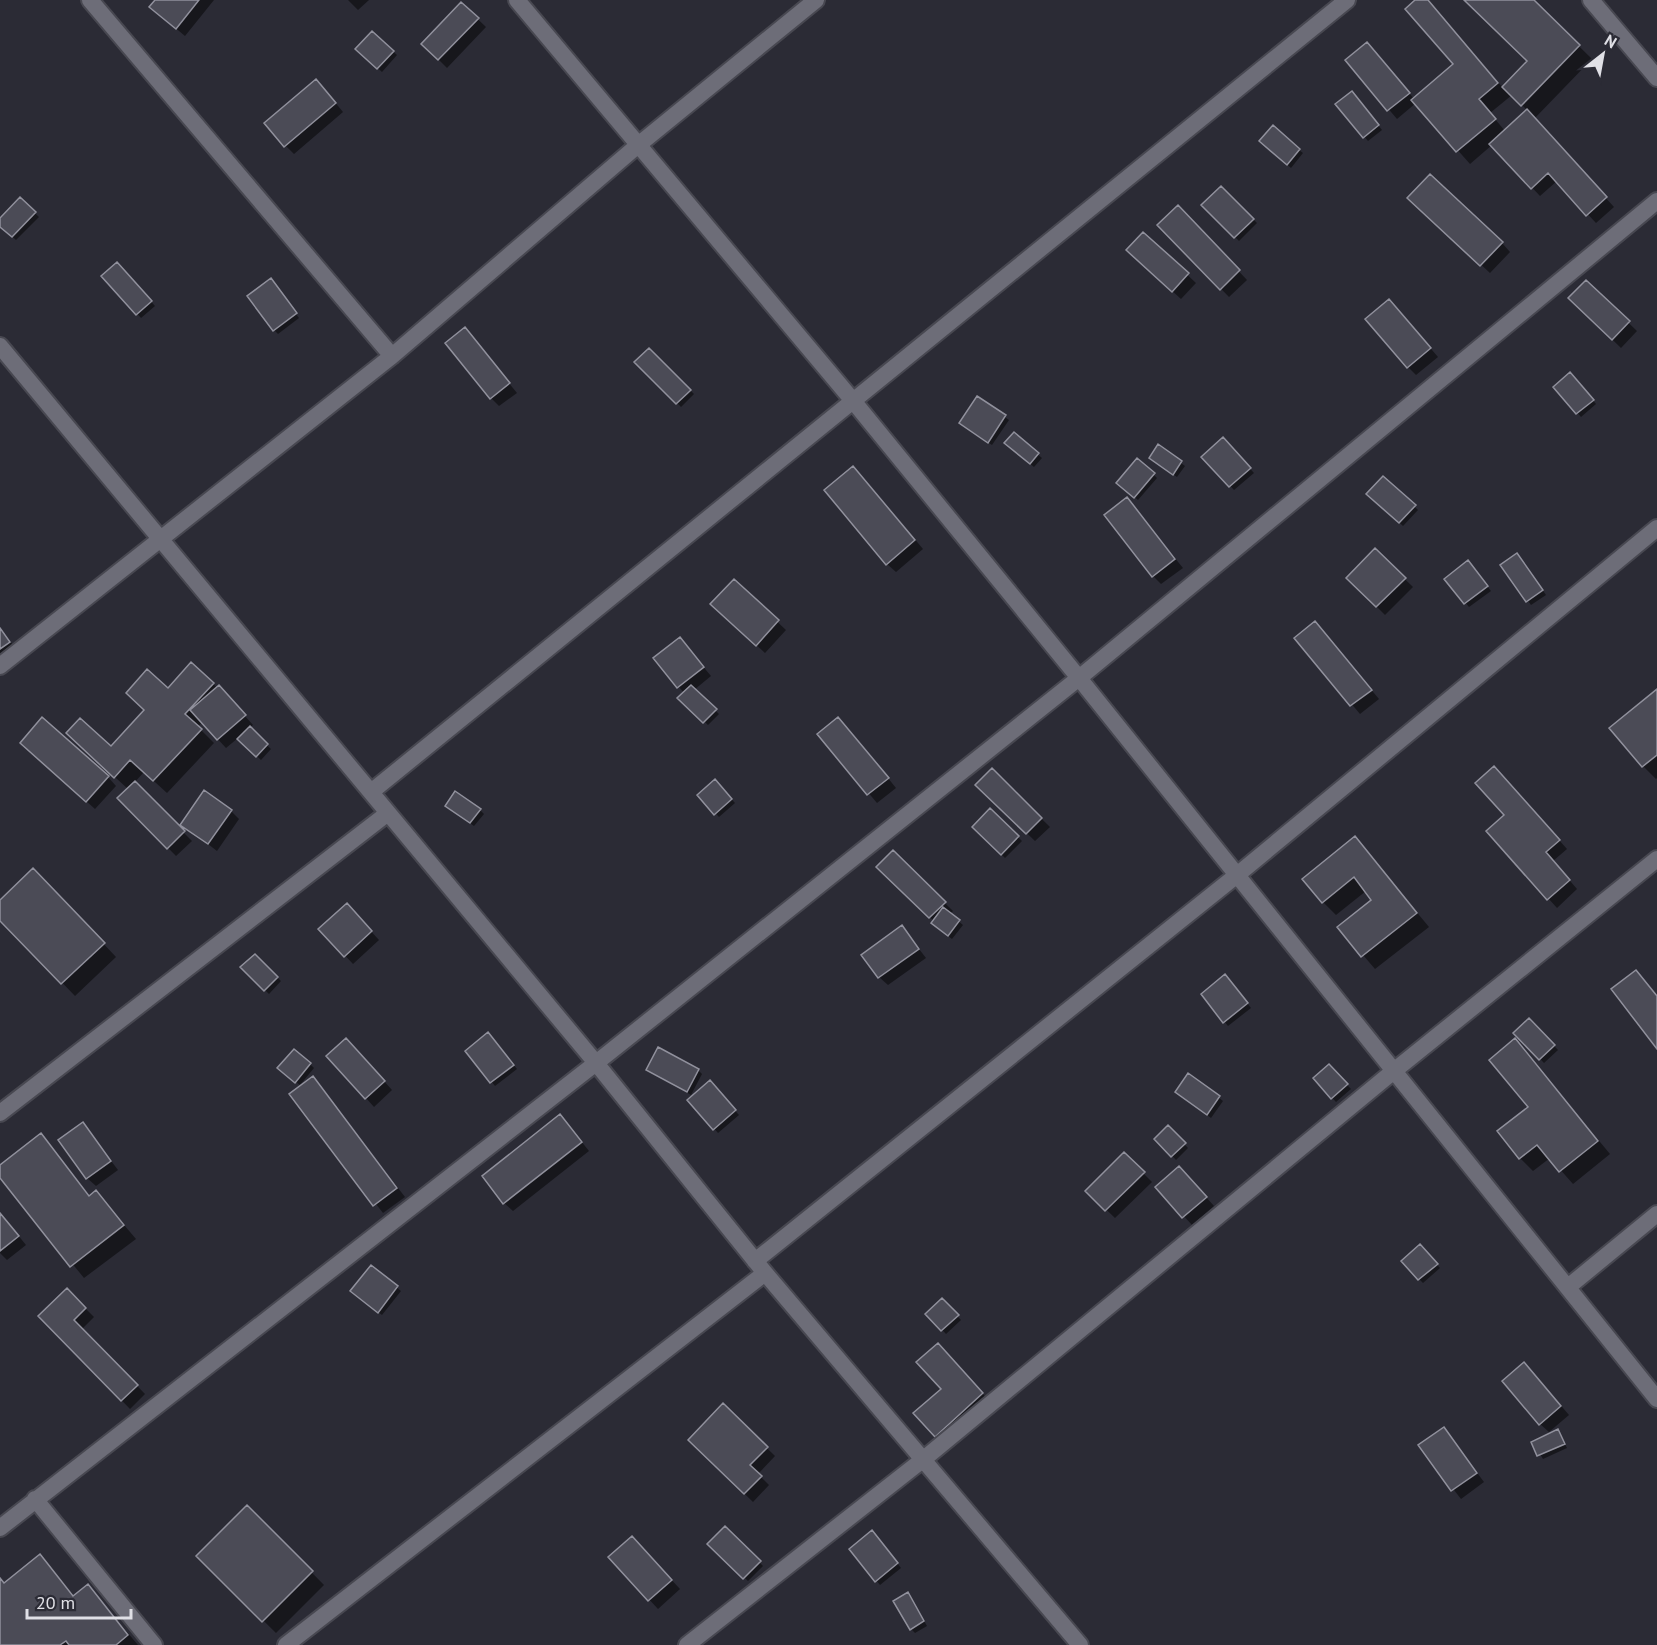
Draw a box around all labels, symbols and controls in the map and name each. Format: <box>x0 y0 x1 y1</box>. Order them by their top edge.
north arrow <box>1573 24 1633 84</box>
text: N <box>1601 30 1620 52</box>
scale bar <box>27 1582 130 1620</box>
text: 20 m <box>36 1591 75 1614</box>

